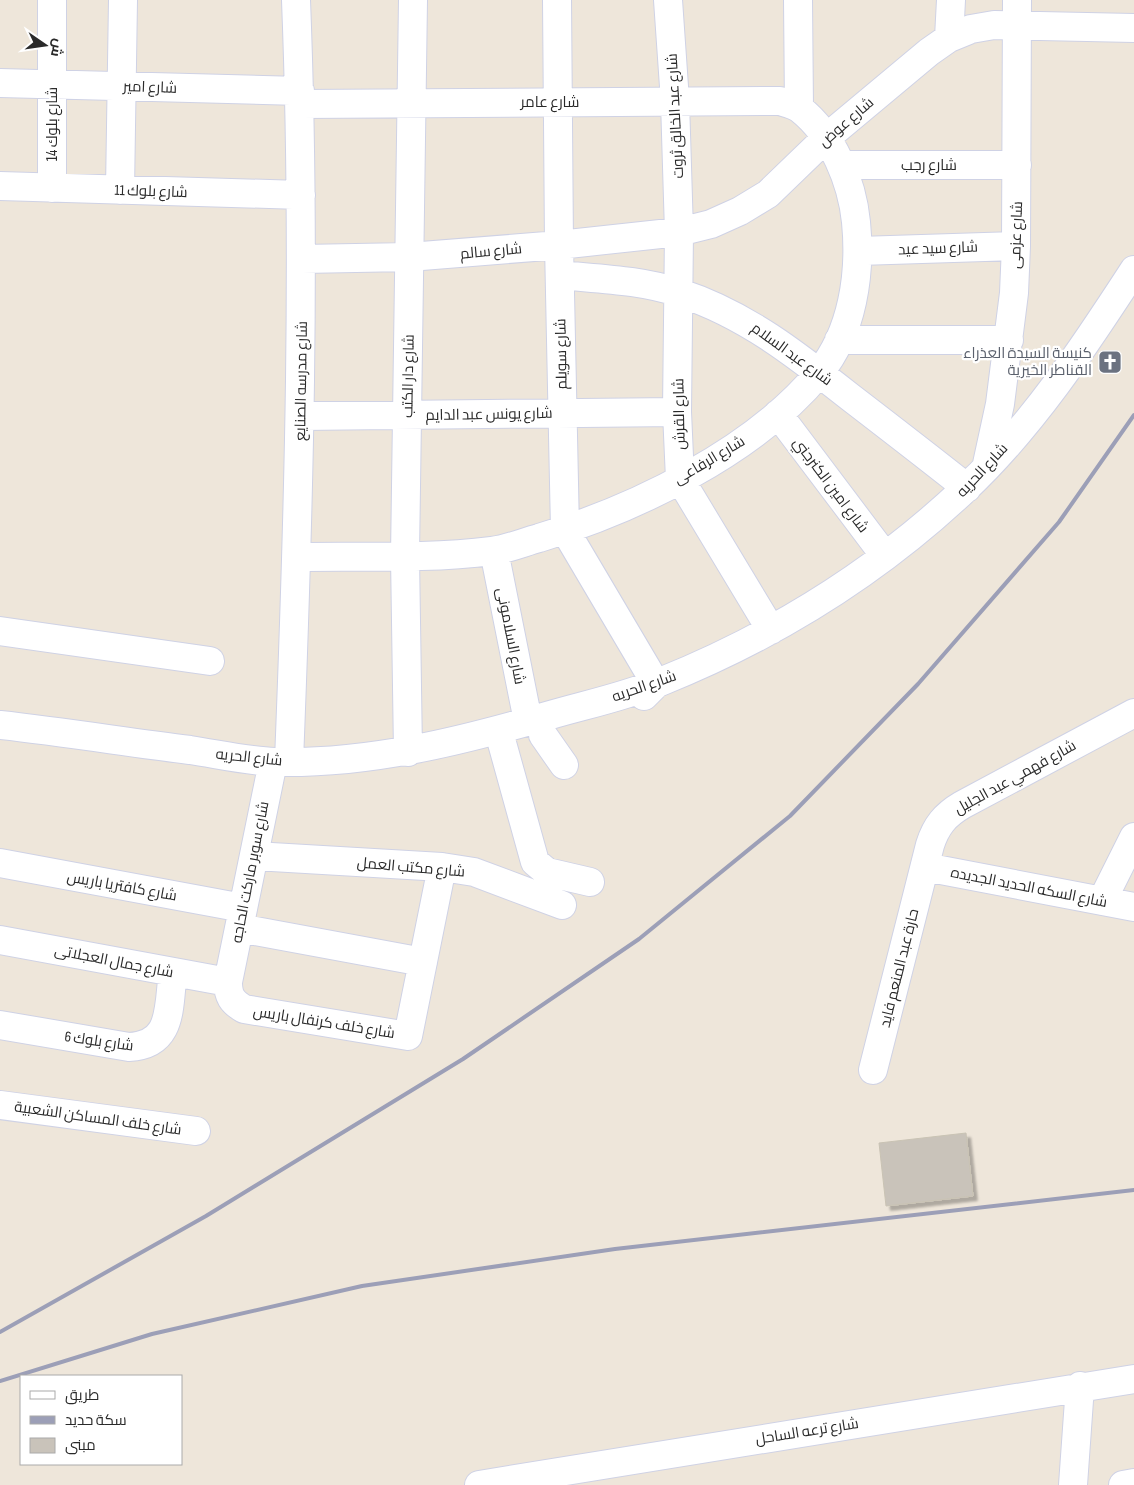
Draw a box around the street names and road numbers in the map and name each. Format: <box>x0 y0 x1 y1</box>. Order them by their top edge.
street label: شارع عبد الخالق ثروت <box>663 53 689 179</box>
street label: شارع امير <box>122 77 177 99</box>
street label: شارع بلوك 14 <box>43 87 63 161</box>
street label: شارع عامر <box>520 93 579 113</box>
street label: شارع عوض <box>815 93 878 152</box>
street label: شارع رجب <box>901 156 957 176</box>
street label: شارع بلوك 11 <box>114 181 188 203</box>
street label: شارع عزمى <box>1006 201 1028 269</box>
street label: شارع سيد عيد <box>898 238 978 260</box>
street label: شارع سالم <box>459 239 523 265</box>
street label: شارع سويلم <box>551 318 573 390</box>
street label: شارع عبد السلام <box>747 319 836 391</box>
street label: شارع مدرسه الصنايع <box>291 321 313 441</box>
street label: شارع دار الكتب <box>398 334 420 418</box>
street label: شارع القرش <box>669 378 691 450</box>
street label: شارع يونس عبد الدايم <box>425 404 553 426</box>
street label: شارع الرفاعى <box>670 432 749 490</box>
street label: شارع امين الكنرجني <box>787 434 873 538</box>
street label: شارع الحريه <box>953 439 1013 502</box>
street label: شارع السلامونى <box>491 586 529 686</box>
street label: شارع الحريه <box>609 667 679 707</box>
street label: شارع فهمي عبد الجليل <box>951 736 1081 821</box>
street label: شارع الحريه <box>215 745 283 771</box>
street label: شارع سوبر ماركت الحاجه <box>227 800 275 945</box>
street label: شارع مكتب العمل <box>356 853 466 883</box>
street label: شارع السكه الحديد الجديده <box>949 863 1109 913</box>
street label: شارع كافتريا باريس <box>65 867 178 907</box>
street label: حارة عبد المنعم فايد <box>876 907 923 1029</box>
street label: شارع جمال العجلاتى <box>53 941 175 983</box>
street label: شارع خلف كرنفال باريس <box>252 1002 396 1044</box>
street label: شارع بلوك 6 <box>63 1027 135 1057</box>
street label: شارع خلف المساكن الشعبية <box>13 1097 183 1141</box>
street label: شارع ترعه الساحل <box>754 1414 860 1450</box>

